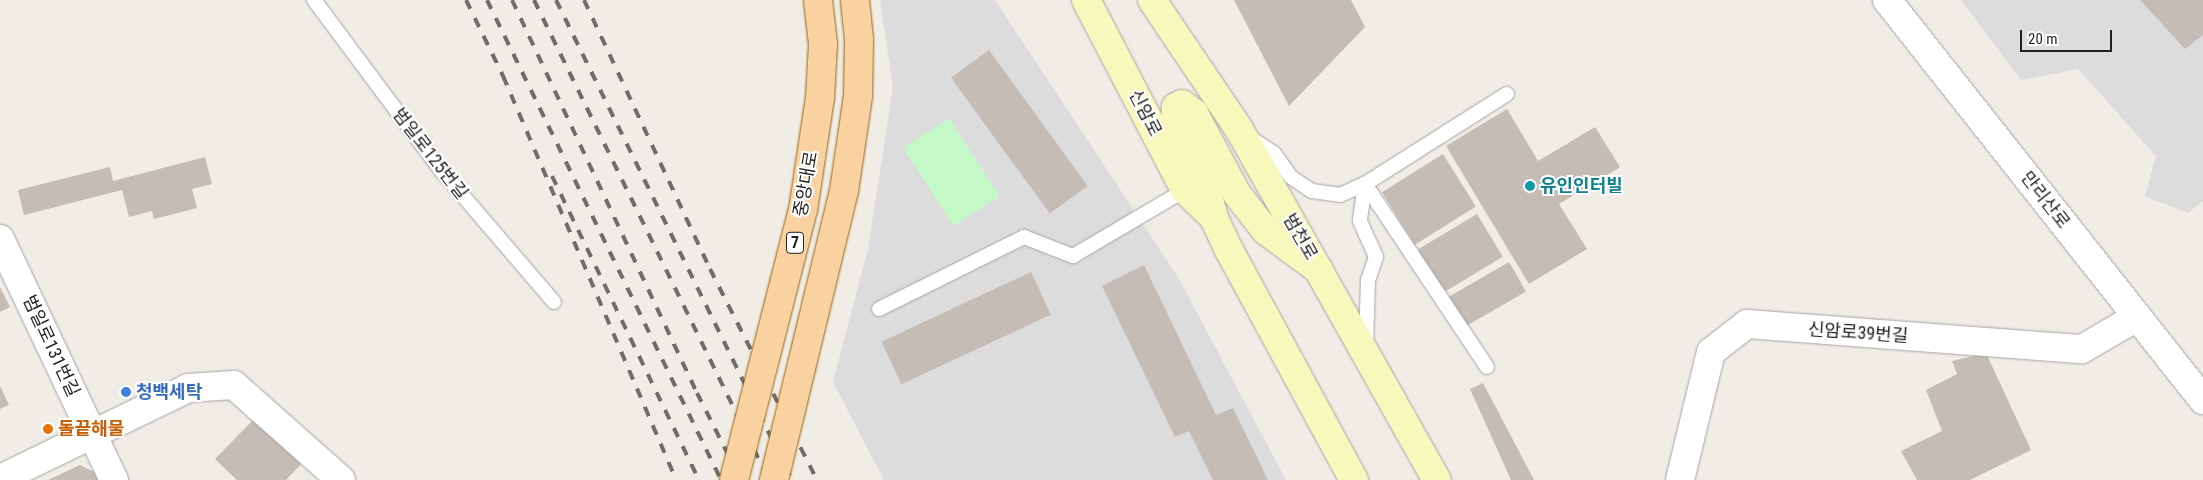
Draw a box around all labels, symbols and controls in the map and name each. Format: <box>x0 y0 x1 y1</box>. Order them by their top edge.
scale bar <box>2023 20 2116 52</box>
text: 20 m <box>2028 30 2058 48</box>
street label: 신암로 <box>1124 86 1166 140</box>
street label: 범일로125번길 <box>388 104 472 204</box>
street label: 중앙대로 <box>790 150 822 218</box>
street label: 만리산로 <box>2016 167 2074 233</box>
place label: 유인인터빌 <box>1540 175 1623 197</box>
marker: 유인인터빌 <box>1524 180 1536 192</box>
street label: 범천로 <box>1278 210 1322 264</box>
road number: 7 <box>785 230 805 256</box>
street label: 범일로131번길 <box>18 292 84 400</box>
street label: 신암로39번길 <box>1807 319 1909 347</box>
place label: 청백세탁 <box>136 381 202 403</box>
marker: 청백세탁 <box>120 386 132 398</box>
place label: 돌끝해물 <box>58 418 124 440</box>
marker: 돌끝해물 <box>42 423 54 435</box>

